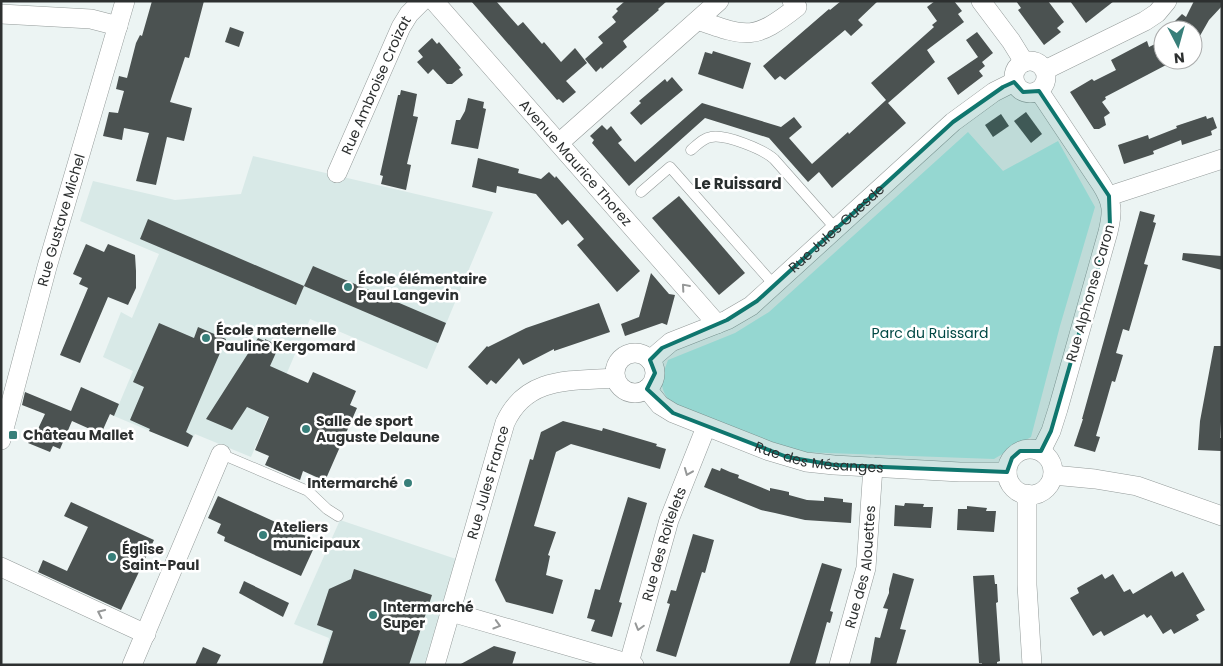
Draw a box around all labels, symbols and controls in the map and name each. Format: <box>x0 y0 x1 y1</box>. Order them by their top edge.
street label: Rue Ambroise Croizat <box>336 12 416 158</box>
north arrow <box>1153 20 1203 70</box>
text: N <box>1173 47 1186 68</box>
street label: Avenue Maurice Thorez <box>515 95 637 230</box>
street label: Rue Gustave Michel <box>32 151 90 288</box>
district label: Le Ruissard <box>694 173 782 194</box>
street label: Rue Jules Guesde <box>784 179 889 277</box>
street label: Rue Alphonse Caron <box>1061 222 1119 364</box>
place label: École élémentaire Paul Langevin <box>358 269 487 305</box>
marker: École élémentaire Paul Langevin <box>342 281 354 293</box>
one-way arrow <box>682 284 691 293</box>
place label: École maternelle Pauline Kergomard <box>216 320 356 356</box>
park label: Parc du Ruissard <box>872 323 988 343</box>
marker: École maternelle Pauline Kergomard <box>200 332 212 344</box>
place label: Salle de sport Auguste Delaune <box>316 411 440 447</box>
marker: Salle de sport Auguste Delaune <box>300 423 312 435</box>
street label: Rue Jules France <box>462 423 514 542</box>
place label: Château Mallet <box>23 425 134 445</box>
marker: Château Mallet <box>7 429 19 441</box>
street label: Rue des Mésanges <box>752 436 884 478</box>
one-way arrow <box>683 467 694 476</box>
place label: Intermarché <box>307 473 398 493</box>
marker: Intermarché <box>402 477 414 489</box>
street label: Rue des Roitelets <box>637 484 691 603</box>
street label: Rue des Alouettes <box>840 505 880 631</box>
place label: Ateliers municipaux <box>273 517 361 553</box>
marker: Ateliers municipaux <box>257 529 269 541</box>
place label: Église Saint-Paul <box>122 539 199 575</box>
marker: Église Saint-Paul <box>106 551 118 563</box>
place label: Intermarché Super <box>383 597 474 633</box>
one-way arrow <box>97 609 106 619</box>
marker: Intermarché Super <box>367 609 379 621</box>
one-way arrow <box>493 620 501 630</box>
one-way arrow <box>634 622 644 630</box>

